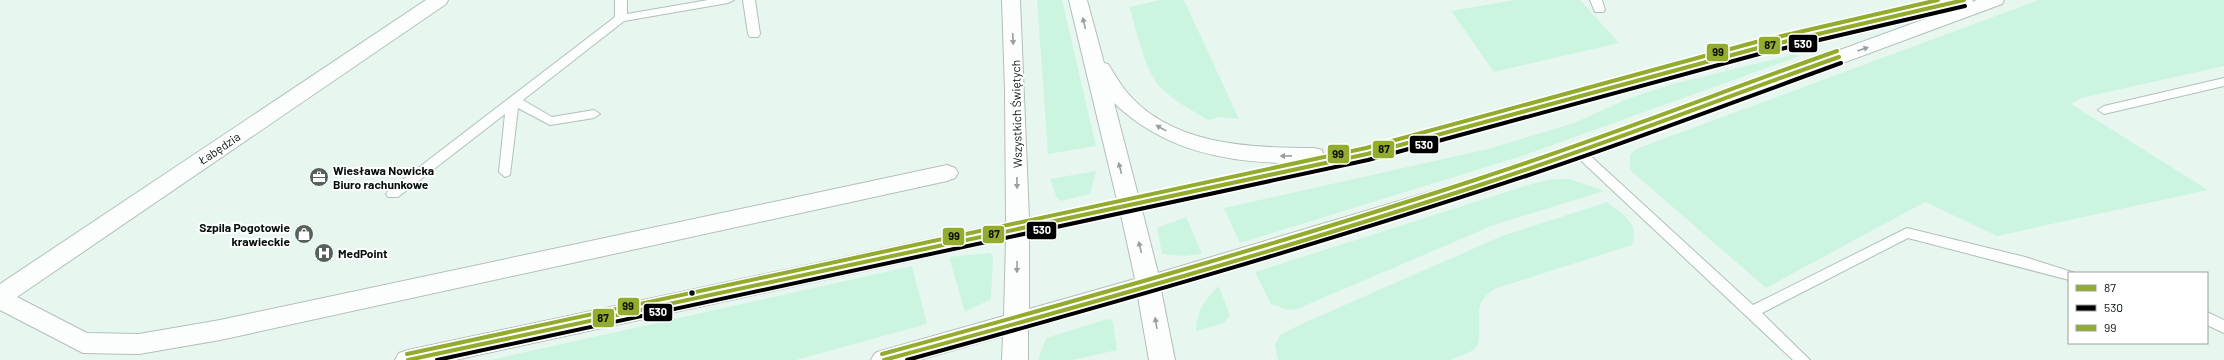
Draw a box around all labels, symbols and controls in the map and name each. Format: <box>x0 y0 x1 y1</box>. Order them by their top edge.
one-way arrow <box>1080 17 1086 29</box>
one-way arrow <box>1010 33 1017 45</box>
line badge: 530 <box>1788 34 1818 53</box>
line badge: 87 <box>1758 36 1781 55</box>
text: 530 <box>1794 37 1812 50</box>
text: 87 <box>1764 38 1776 51</box>
line badge: 99 <box>1706 43 1729 62</box>
text: 99 <box>1712 45 1724 58</box>
one-way arrow <box>1857 45 1869 51</box>
street label: Wszystkich Świętych <box>1008 60 1024 168</box>
one-way arrow <box>1155 125 1167 132</box>
street label: Łabędzia <box>195 129 243 168</box>
line badge: 530 <box>1409 135 1439 154</box>
text: 530 <box>1415 138 1433 151</box>
line badge: 87 <box>1372 140 1395 159</box>
text: 87 <box>1378 142 1390 155</box>
line badge: 99 <box>1327 144 1350 164</box>
text: 99 <box>1332 147 1344 160</box>
one-way arrow <box>1279 153 1292 159</box>
one-way arrow <box>1117 162 1123 174</box>
place label: Wiesława Nowicka Biuro rachunkowe <box>333 163 434 191</box>
office icon: Wiesława Nowicka Biuro rachunkowe <box>308 166 330 188</box>
one-way arrow <box>1014 177 1020 190</box>
place label: Szpila Pogotowie krawieckie <box>199 220 290 248</box>
line badge: 530 <box>1026 221 1057 240</box>
shop icon: Szpila Pogotowie krawieckie <box>293 223 315 245</box>
text: 530 <box>1033 223 1051 236</box>
line badge: 87 <box>982 225 1005 244</box>
line badge: 99 <box>942 227 965 246</box>
text: 87 <box>988 227 1000 240</box>
text: 99 <box>948 229 960 242</box>
one-way arrow <box>1137 241 1143 253</box>
hospital icon: MedPoint <box>313 242 335 264</box>
place label: MedPoint <box>338 246 388 260</box>
one-way arrow <box>1014 261 1020 274</box>
legend <box>2068 272 2208 344</box>
text: 87 <box>2104 280 2116 294</box>
unlabelled marker <box>687 288 697 298</box>
line badge: 99 <box>617 297 640 316</box>
text: 99 <box>622 299 634 312</box>
text: 530 <box>2104 300 2123 314</box>
line badge: 530 <box>643 303 673 322</box>
text: 530 <box>649 305 667 318</box>
line badge: 87 <box>592 308 615 328</box>
text: 87 <box>597 311 609 324</box>
one-way arrow <box>1152 316 1158 329</box>
text: 99 <box>2104 320 2117 334</box>

